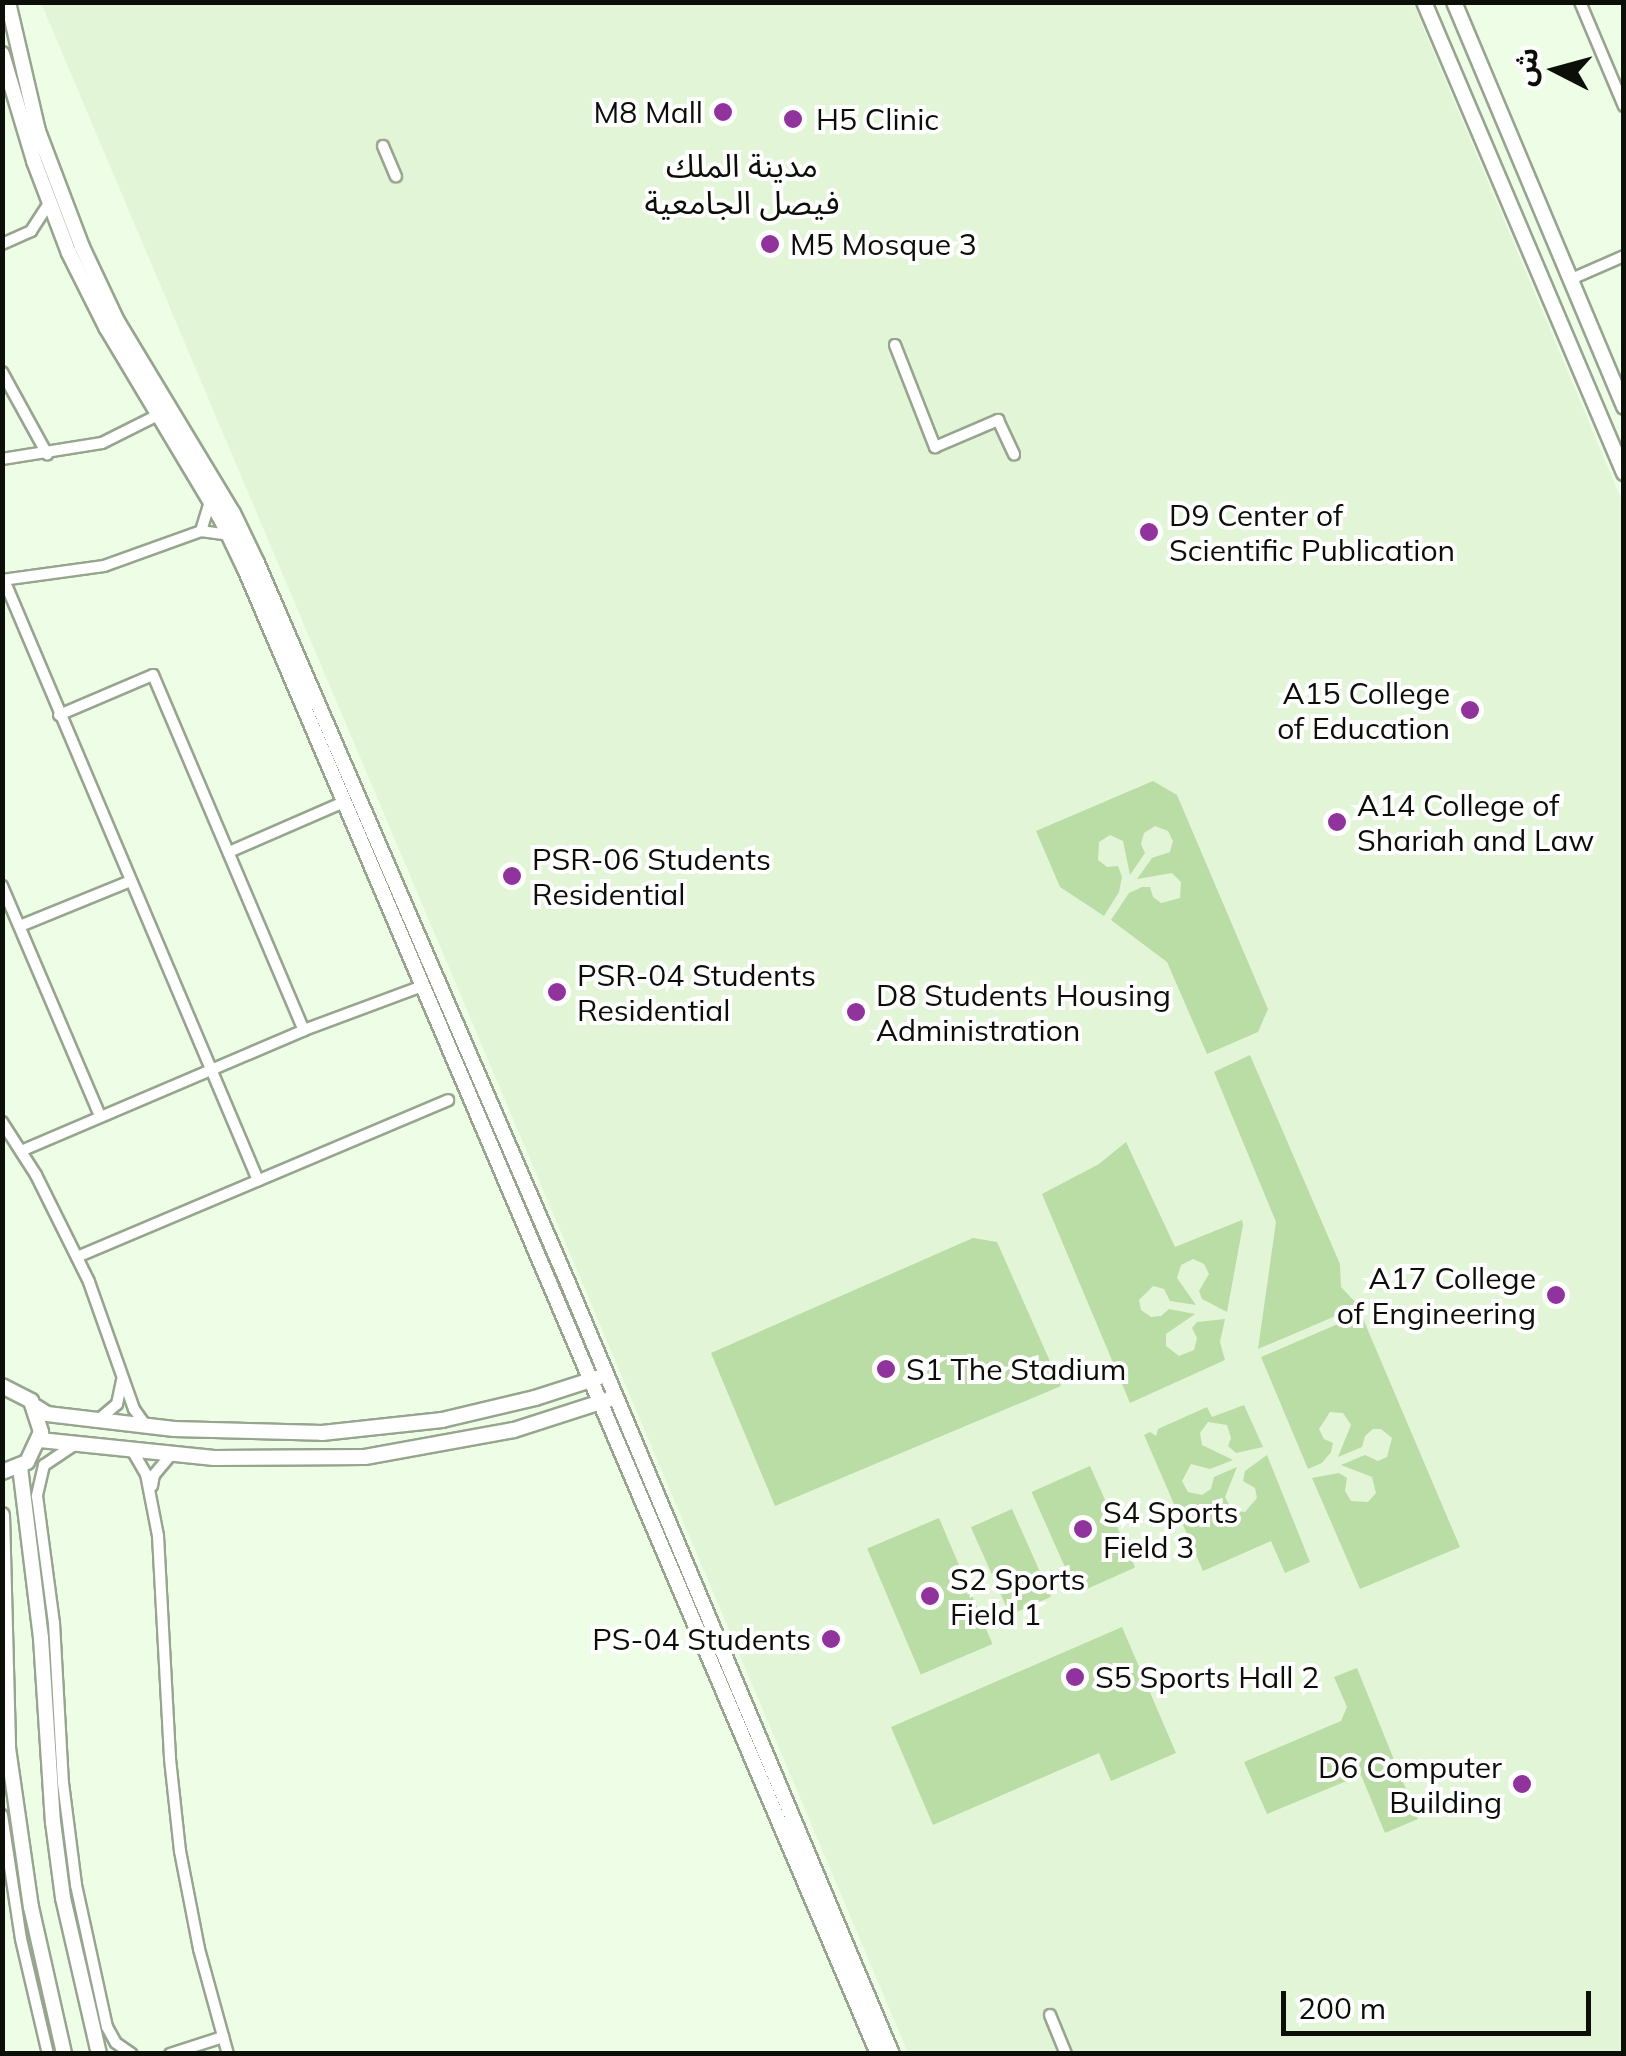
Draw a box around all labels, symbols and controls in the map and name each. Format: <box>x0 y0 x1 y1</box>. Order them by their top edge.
north arrow <box>1506 20 1606 120</box>
text: ش <box>1506 46 1545 88</box>
place label: M8 Mall <box>593 94 703 130</box>
marker: M8 Mall <box>712 101 734 123</box>
place label: H5 Clinic <box>816 101 939 137</box>
marker: H5 Clinic <box>780 106 806 132</box>
district label: مدينة الملك فيصل الجامعية <box>645 147 839 222</box>
place label: M5 Mosque 3 <box>790 226 977 262</box>
marker: M5 Mosque 3 <box>759 233 781 255</box>
place label: D9 Center of Scientific Publication <box>1169 497 1455 568</box>
marker: D9 Center of Scientific Publication <box>1138 521 1160 543</box>
place label: A15 College of Education <box>1277 675 1450 746</box>
marker: A15 College of Education <box>1459 699 1481 721</box>
place label: A14 College of Shariah and Law <box>1357 787 1594 858</box>
marker: A14 College of Shariah and Law <box>1326 811 1348 833</box>
place label: PSR-06 Students Residential <box>532 841 771 912</box>
marker: PSR-06 Students Residential <box>501 865 523 887</box>
place label: PSR-04 Students Residential <box>577 957 816 1028</box>
place label: D8 Students Housing Administration <box>876 977 1171 1048</box>
marker: PSR-04 Students Residential <box>546 981 568 1003</box>
marker: D8 Students Housing Administration <box>845 1001 867 1023</box>
place label: A17 College of Engineering <box>1337 1260 1536 1330</box>
marker: A17 College of Engineering <box>1545 1284 1567 1306</box>
place label: S1 The Stadium <box>906 1351 1126 1387</box>
marker: S1 The Stadium <box>875 1358 897 1380</box>
place label: S4 Sports Field 3 <box>1103 1494 1238 1564</box>
marker: S4 Sports Field 3 <box>1072 1518 1094 1540</box>
place label: S2 Sports Field 1 <box>950 1561 1085 1632</box>
marker: S2 Sports Field 1 <box>919 1585 941 1607</box>
place label: PS-04 Students <box>592 1621 811 1657</box>
marker: PS-04 Students <box>820 1628 842 1650</box>
place label: S5 Sports Hall 2 <box>1095 1659 1319 1695</box>
marker: S5 Sports Hall 2 <box>1064 1666 1086 1688</box>
place label: D6 Computer Building <box>1318 1749 1502 1820</box>
marker: D6 Computer Building <box>1511 1773 1533 1795</box>
scale bar <box>1286 1971 1596 2033</box>
text: 200 m <box>1298 1989 1386 2027</box>

